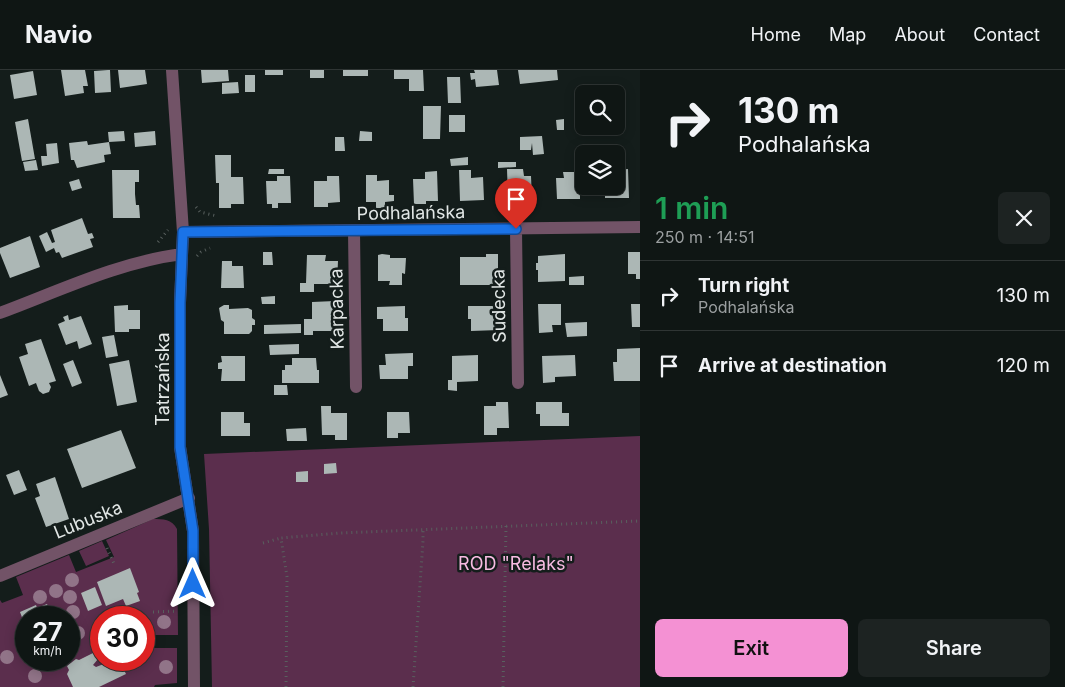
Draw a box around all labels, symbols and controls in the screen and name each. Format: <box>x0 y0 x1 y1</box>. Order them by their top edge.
text: Navio <box>25 20 92 49</box>
text: Home <box>751 24 801 45</box>
text: Map <box>829 24 866 45</box>
text: About <box>894 24 945 45</box>
text: Contact <box>973 24 1040 45</box>
map controls <box>575 85 625 195</box>
button: search <box>575 85 625 135</box>
text: 130 m <box>738 89 840 131</box>
icon: right <box>655 90 720 155</box>
text: Podhalańska <box>738 131 871 157</box>
button: layers <box>575 145 625 195</box>
pin <box>495 178 537 229</box>
icon: arrive <box>502 185 530 213</box>
text: 1 min <box>655 190 728 226</box>
button: close <box>998 192 1050 244</box>
street label: Podhalańska <box>357 201 465 224</box>
text: 250 m · 14:51 <box>655 227 754 247</box>
street label: Karpacka <box>325 268 348 350</box>
street label: Sudecka <box>487 269 510 343</box>
text: Turn right <box>698 274 789 297</box>
icon: right <box>655 282 683 310</box>
text: 130 m <box>997 284 1050 307</box>
text: Podhalańska <box>698 297 795 317</box>
street label: Tatrzańska <box>152 332 173 426</box>
icon: arrive <box>655 352 683 380</box>
text: Arrive at destination <box>698 354 887 377</box>
text: 120 m <box>997 354 1050 377</box>
street label: Lubuska <box>51 496 125 543</box>
park label: ROD "Relaks" <box>458 553 574 574</box>
position arrow <box>166 557 218 609</box>
speed limit sign: 30 <box>90 606 155 671</box>
text: 27 <box>32 617 63 647</box>
button: Exit <box>655 619 848 677</box>
button: Share <box>858 619 1050 677</box>
text: km/h <box>33 643 62 658</box>

